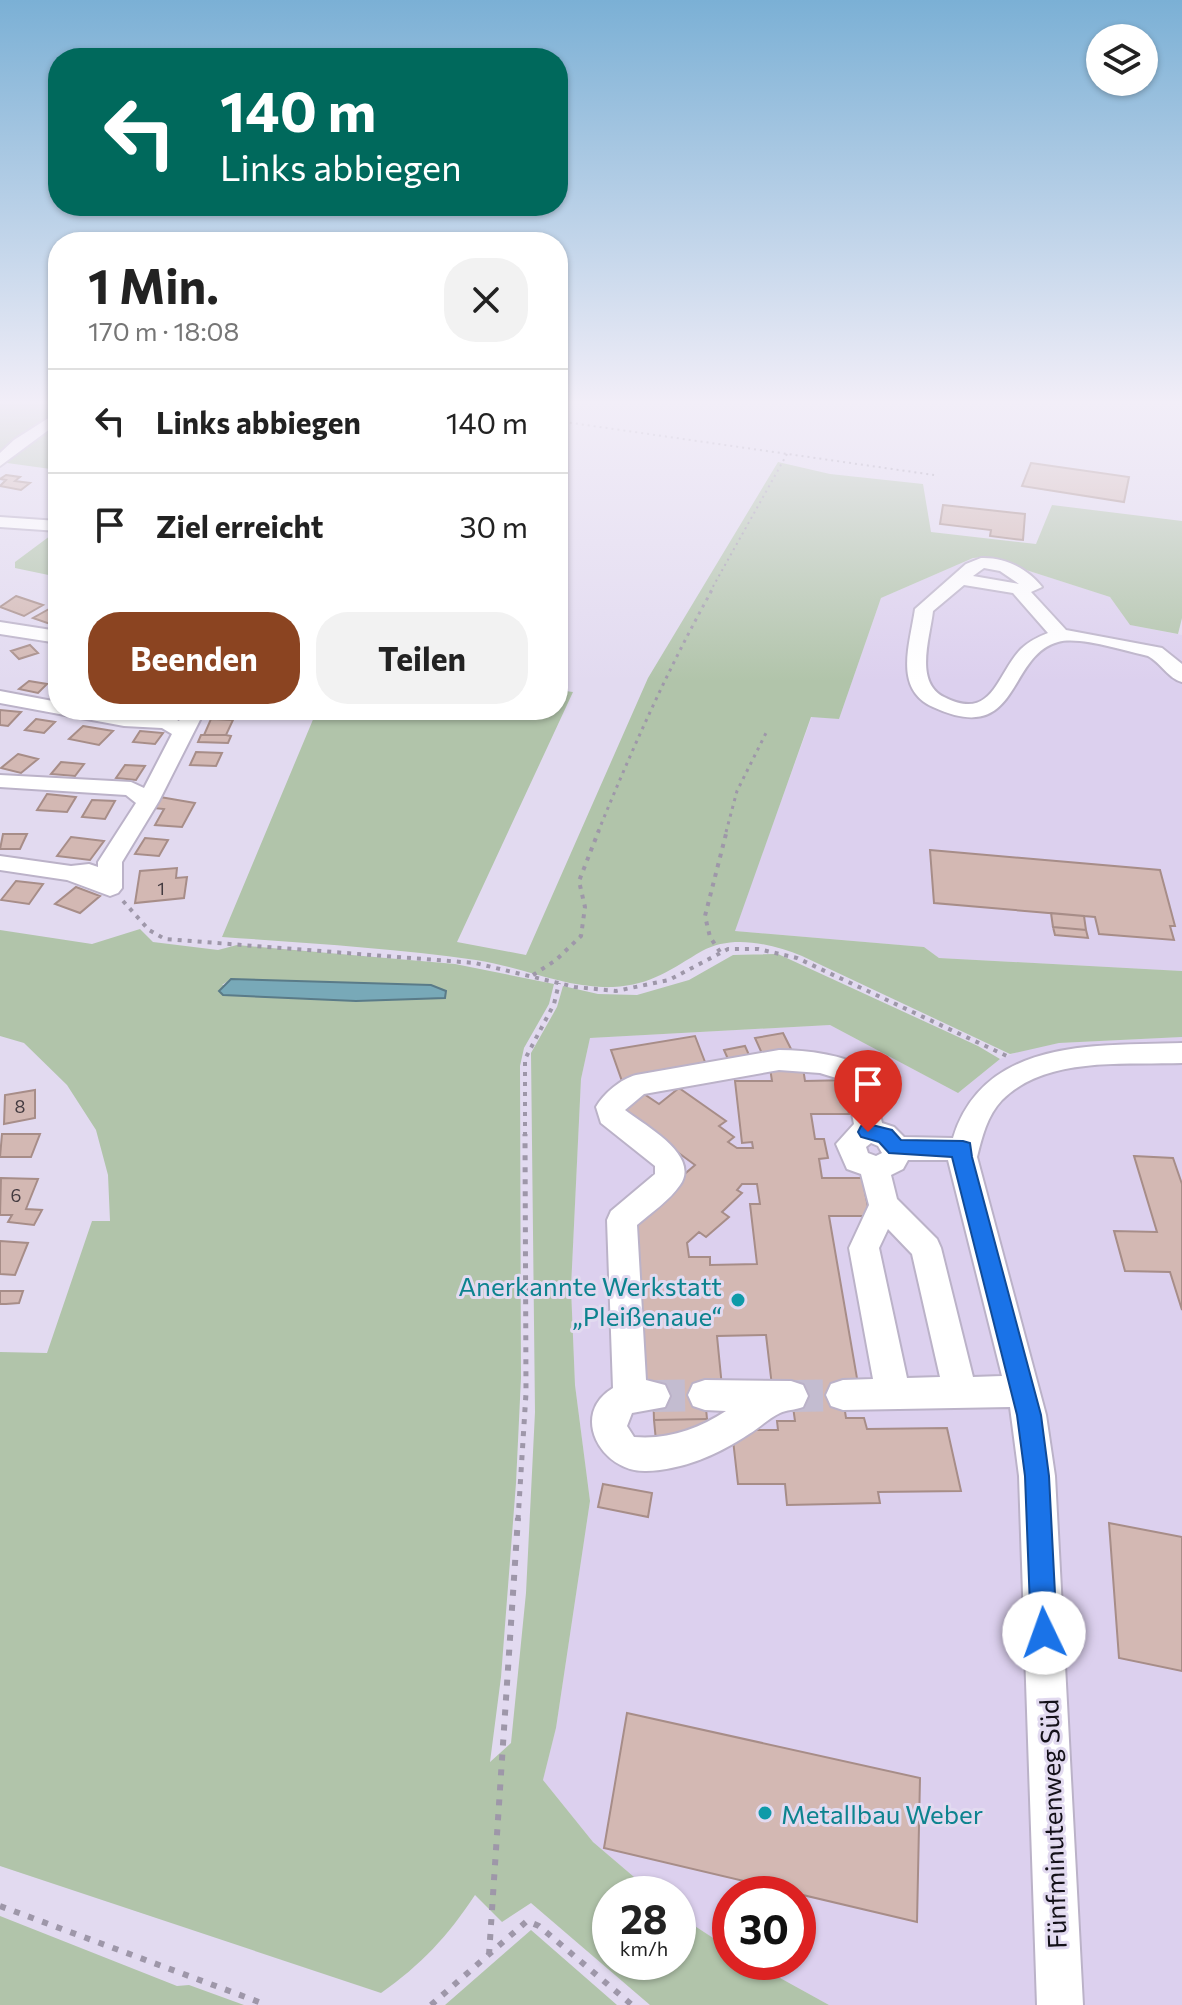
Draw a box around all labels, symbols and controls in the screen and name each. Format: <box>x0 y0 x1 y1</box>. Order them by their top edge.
map controls <box>1086 24 1158 96</box>
button: layers <box>1086 24 1158 96</box>
text: 140 m <box>220 75 376 144</box>
icon: left <box>88 80 192 184</box>
text: Links abbiegen <box>220 144 462 188</box>
text: 1 Min. <box>88 255 219 314</box>
button: close <box>444 258 528 342</box>
text: 170 m · 18:08 <box>88 315 239 346</box>
icon: left <box>88 399 132 443</box>
text: Links abbiegen <box>156 403 361 440</box>
text: 140 m <box>446 403 528 440</box>
icon: arrive <box>88 503 132 547</box>
text: Ziel erreicht <box>156 507 324 544</box>
text: 30 m <box>459 507 528 544</box>
button: Beenden <box>88 612 300 704</box>
button: Teilen <box>316 612 528 704</box>
house number: 1 <box>157 877 165 899</box>
pin <box>834 1050 902 1132</box>
icon: arrive <box>846 1062 890 1106</box>
house number: 8 <box>15 1095 26 1117</box>
house number: 6 <box>11 1184 21 1206</box>
place label: Anerkannte Werkstatt „Pleißenaue“ <box>458 1270 722 1331</box>
marker: Anerkannte Werkstatt „Pleißenaue“ <box>729 1291 747 1309</box>
position arrow <box>1002 1591 1086 1675</box>
street label: Fünfminutenweg Süd <box>1032 1699 1072 1949</box>
place label: Metallbau Weber <box>781 1798 983 1829</box>
marker: Metallbau Weber <box>756 1804 774 1822</box>
speed limit sign: 30 <box>712 1876 816 1980</box>
text: 28 <box>620 1893 668 1942</box>
text: km/h <box>620 1936 668 1960</box>

